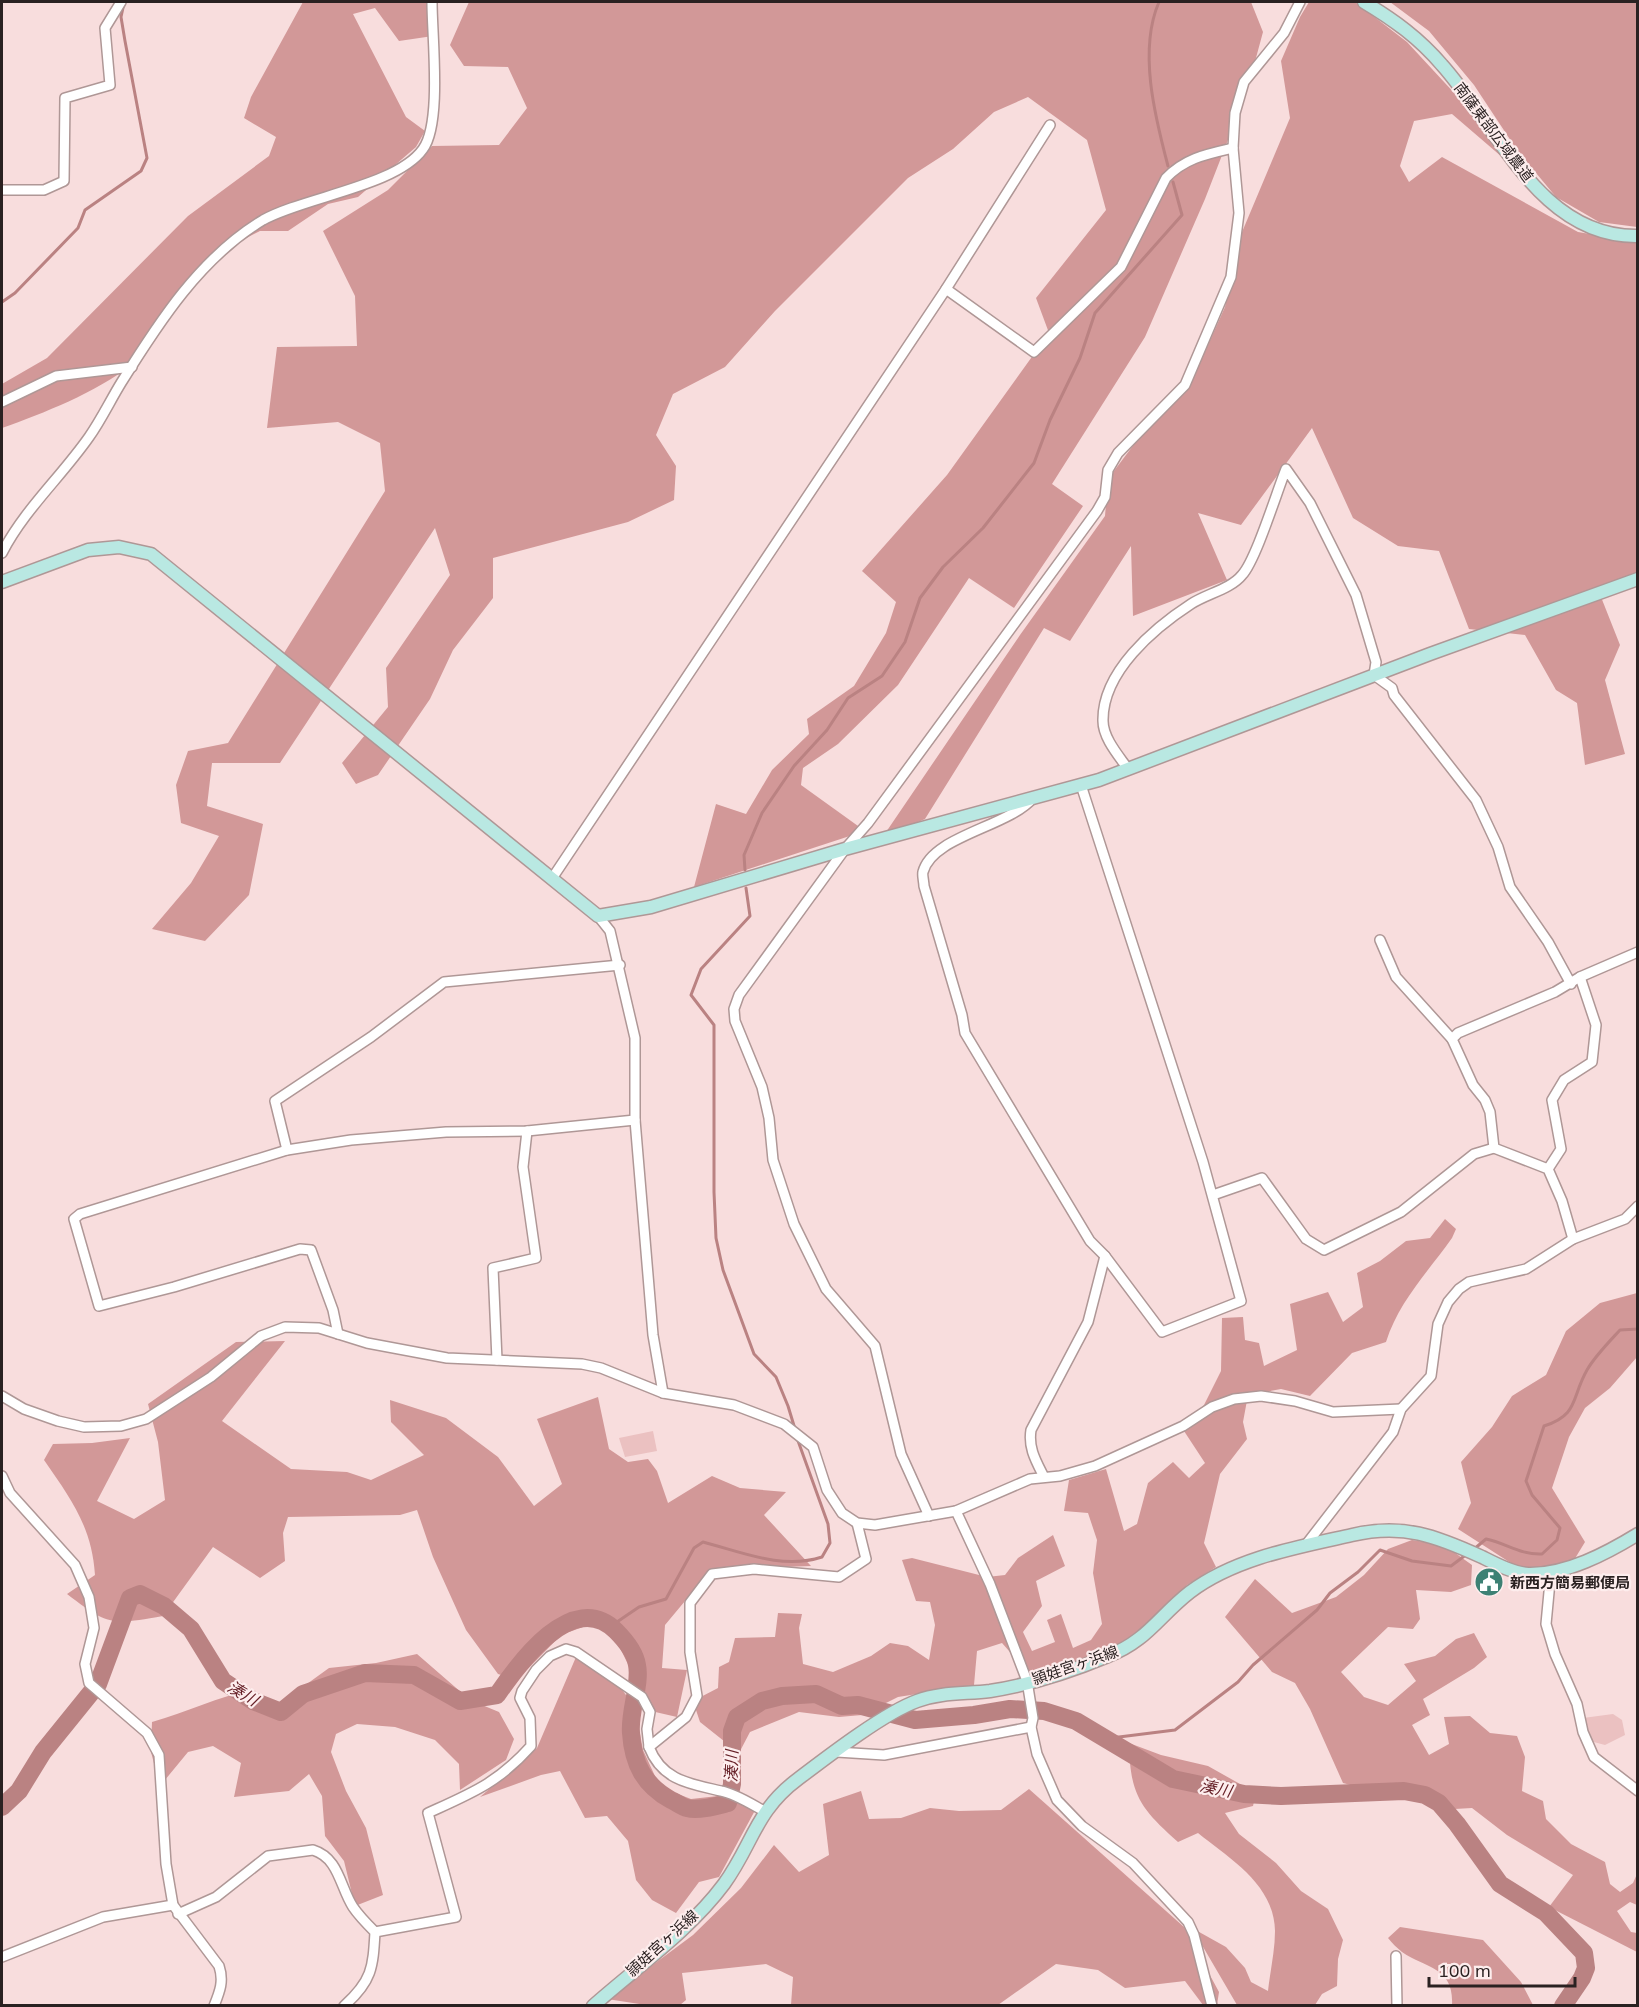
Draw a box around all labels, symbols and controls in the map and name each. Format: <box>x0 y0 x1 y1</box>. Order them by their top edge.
street label: 南薩東部広域農道 <box>1450 78 1538 186</box>
public building icon: 新西方簡易郵便局 <box>1473 1566 1505 1598</box>
place label: 新西方簡易郵便局 <box>1510 1573 1630 1592</box>
street label: 頴娃宮ヶ浜線 <box>1029 1641 1121 1689</box>
water label: 湊川 <box>224 1676 264 1711</box>
water label: 湊川 <box>720 1748 742 1782</box>
water label: 湊川 <box>1198 1775 1236 1802</box>
street label: 頴娃宮ヶ浜線 <box>622 1906 702 1980</box>
scale bar <box>1429 1950 1574 1988</box>
text: 100 m <box>1438 1959 1491 1982</box>

